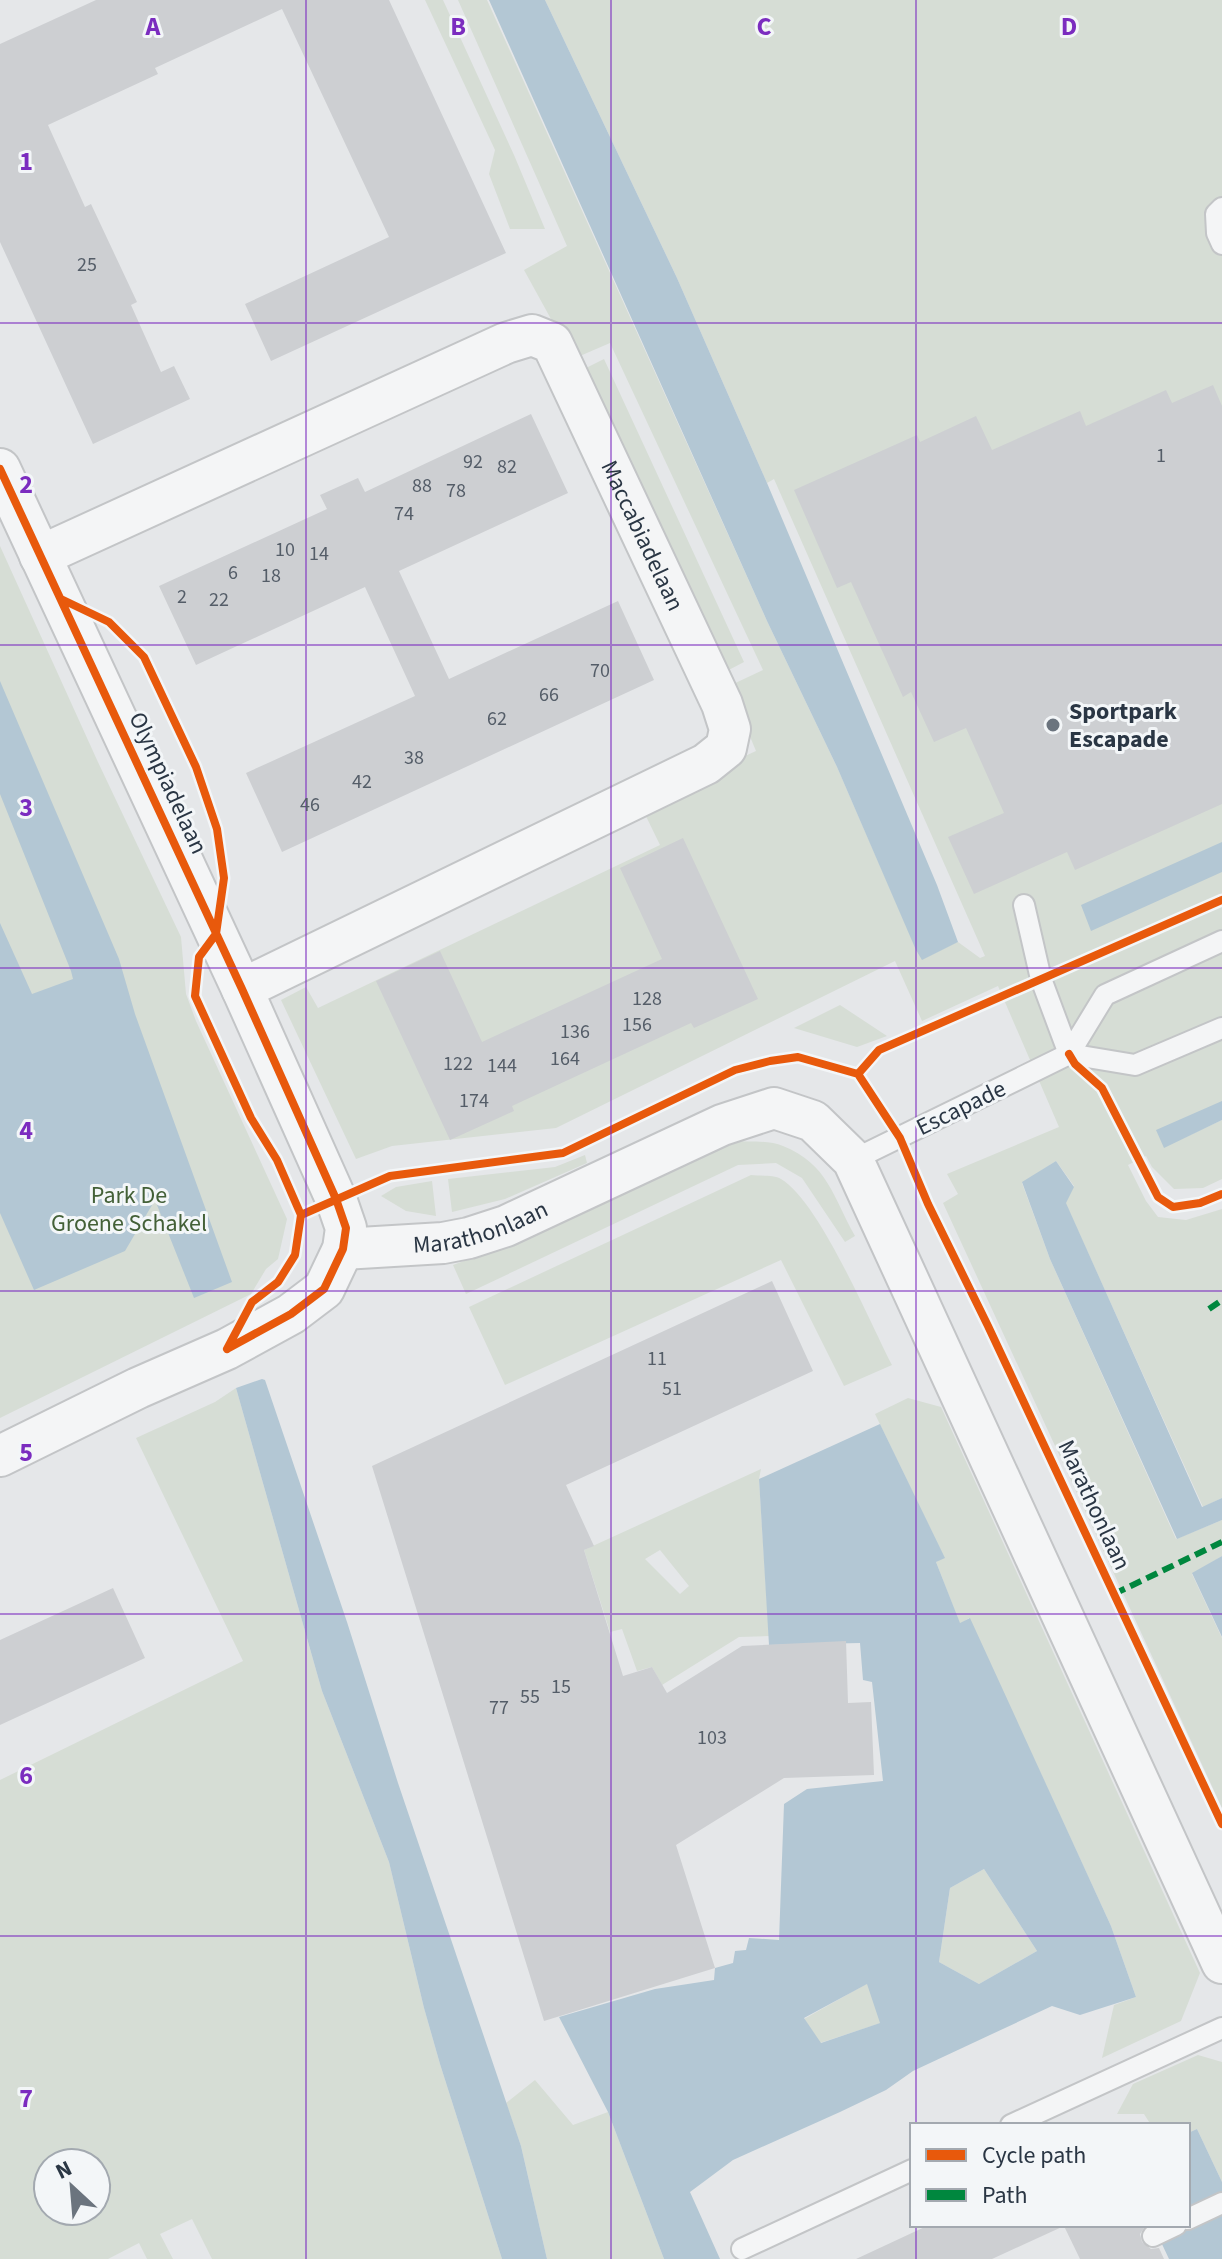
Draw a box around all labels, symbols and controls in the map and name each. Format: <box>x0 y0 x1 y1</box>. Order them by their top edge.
text: A <box>145 8 162 45</box>
text: B <box>450 8 466 45</box>
text: C <box>756 8 772 45</box>
text: D <box>1061 8 1077 45</box>
text: 1 <box>19 143 33 180</box>
house number: 25 <box>77 251 97 279</box>
house number: 1 <box>1156 442 1166 470</box>
house number: 92 <box>463 448 483 476</box>
house number: 82 <box>497 453 517 481</box>
street label: Maccabiadelaan <box>592 454 693 617</box>
text: 2 <box>19 466 33 503</box>
house number: 88 <box>412 472 432 500</box>
house number: 78 <box>446 477 466 505</box>
house number: 74 <box>394 500 414 528</box>
house number: 10 <box>275 536 295 564</box>
house number: 14 <box>309 540 329 568</box>
house number: 6 <box>228 559 238 587</box>
house number: 18 <box>261 562 281 590</box>
house number: 2 <box>177 583 187 611</box>
house number: 22 <box>209 586 229 614</box>
house number: 70 <box>590 657 610 685</box>
house number: 66 <box>539 681 559 709</box>
place label: Sportpark Escapade <box>1069 694 1178 757</box>
house number: 62 <box>487 705 507 733</box>
street label: Olympiadelaan <box>120 706 216 860</box>
marker: Sportpark Escapade <box>1044 716 1062 734</box>
house number: 38 <box>404 744 424 772</box>
house number: 42 <box>352 768 372 796</box>
text: 3 <box>19 789 33 826</box>
house number: 46 <box>300 791 320 819</box>
house number: 128 <box>632 985 662 1013</box>
house number: 156 <box>622 1011 652 1039</box>
house number: 136 <box>560 1018 590 1046</box>
house number: 164 <box>550 1045 580 1073</box>
house number: 122 <box>443 1050 473 1078</box>
house number: 144 <box>487 1052 517 1080</box>
street label: Escapade <box>910 1071 1012 1145</box>
house number: 174 <box>459 1087 489 1115</box>
text: 4 <box>19 1112 33 1149</box>
park label: Park De Groene Schakel <box>51 1178 207 1241</box>
street label: Marathonlaan <box>412 1191 554 1262</box>
house number: 11 <box>647 1345 667 1373</box>
house number: 51 <box>662 1375 682 1403</box>
text: 5 <box>19 1434 33 1471</box>
street label: Marathonlaan <box>1049 1434 1139 1576</box>
house number: 15 <box>551 1673 571 1701</box>
house number: 55 <box>520 1683 540 1711</box>
house number: 77 <box>489 1694 509 1722</box>
house number: 103 <box>697 1724 727 1752</box>
text: 6 <box>19 1757 33 1794</box>
text: 7 <box>19 2080 33 2117</box>
legend <box>910 2123 1190 2227</box>
text: Cycle path <box>982 2138 1086 2173</box>
north arrow <box>32 2147 112 2227</box>
text: N <box>50 2152 77 2188</box>
text: Path <box>982 2178 1028 2213</box>

